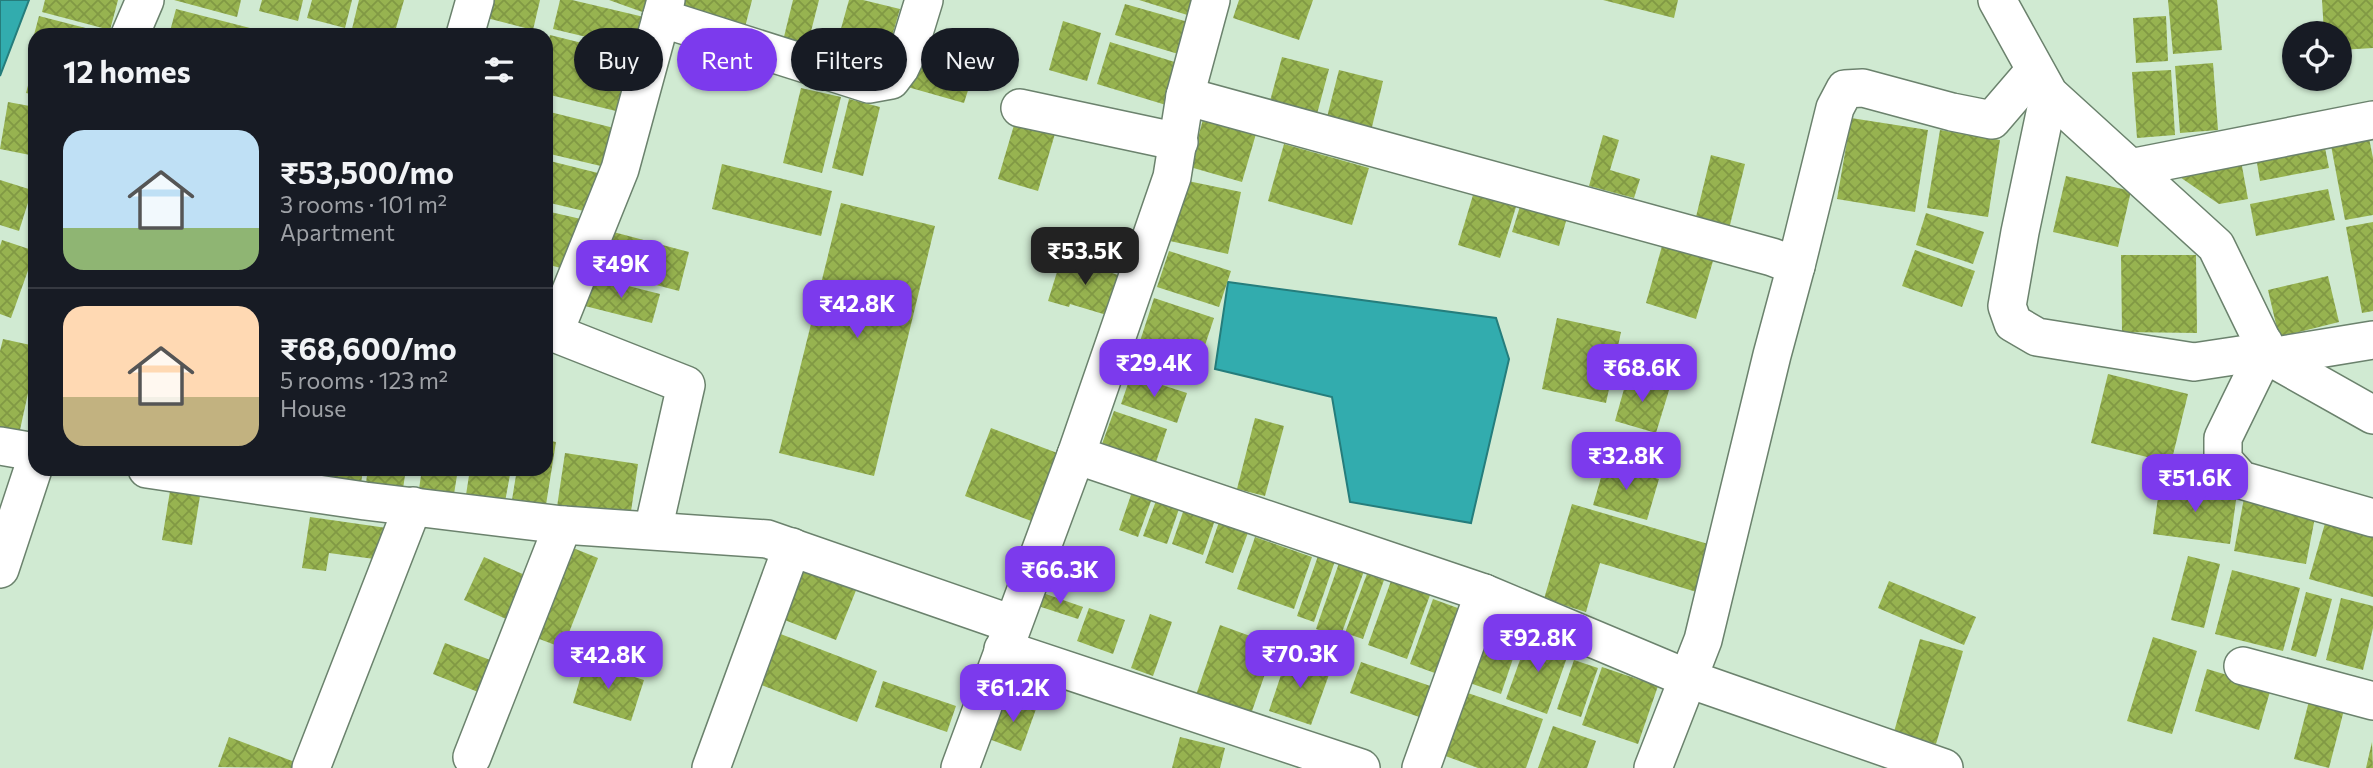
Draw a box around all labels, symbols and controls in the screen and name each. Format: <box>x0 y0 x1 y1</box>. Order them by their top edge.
map controls <box>2282 21 2352 91</box>
button: locate <box>2282 21 2352 91</box>
chip: Buy <box>574 28 663 91</box>
chip: Rent <box>677 28 777 91</box>
chip: Filters <box>791 28 907 91</box>
chip: New <box>921 28 1019 91</box>
icon: filters <box>480 51 518 89</box>
text: 12 homes <box>63 52 191 89</box>
text: ₹53,500/mo <box>280 153 454 190</box>
icon: home <box>119 158 203 242</box>
text: 3 rooms · 101 m² <box>280 190 447 218</box>
text: Apartment <box>280 218 395 246</box>
pin: ₹53.5K <box>1028 228 1142 287</box>
text: ₹53.5K <box>1047 236 1123 264</box>
pin: ₹49K <box>580 240 662 300</box>
text: ₹49K <box>592 249 650 277</box>
pin: ₹42.8K <box>800 280 914 340</box>
text: ₹42.8K <box>819 289 895 317</box>
text: ₹68,600/mo <box>280 329 457 366</box>
icon: home <box>119 334 203 418</box>
pin: ₹29.4K <box>1097 340 1211 399</box>
pin: ₹68.6K <box>1585 344 1699 404</box>
text: ₹29.4K <box>1115 348 1193 376</box>
text: ₹68.6K <box>1603 353 1681 381</box>
text: 5 rooms · 123 m² <box>280 366 448 394</box>
text: House <box>280 394 346 422</box>
pin: ₹32.8K <box>1569 433 1683 492</box>
text: ₹32.8K <box>1588 441 1664 469</box>
pin: ₹51.6K <box>2138 454 2252 514</box>
text: ₹51.6K <box>2158 463 2232 491</box>
pin: ₹66.3K <box>1003 546 1117 606</box>
text: ₹66.3K <box>1021 555 1099 583</box>
pin: ₹92.8K <box>1481 614 1595 674</box>
text: ₹92.8K <box>1499 623 1577 651</box>
pin: ₹70.3K <box>1243 630 1357 690</box>
pin: ₹42.8K <box>551 632 665 691</box>
text: ₹70.3K <box>1261 639 1339 667</box>
text: ₹42.8K <box>570 640 646 668</box>
pin: ₹61.2K <box>956 664 1070 724</box>
text: ₹61.2K <box>976 673 1050 701</box>

